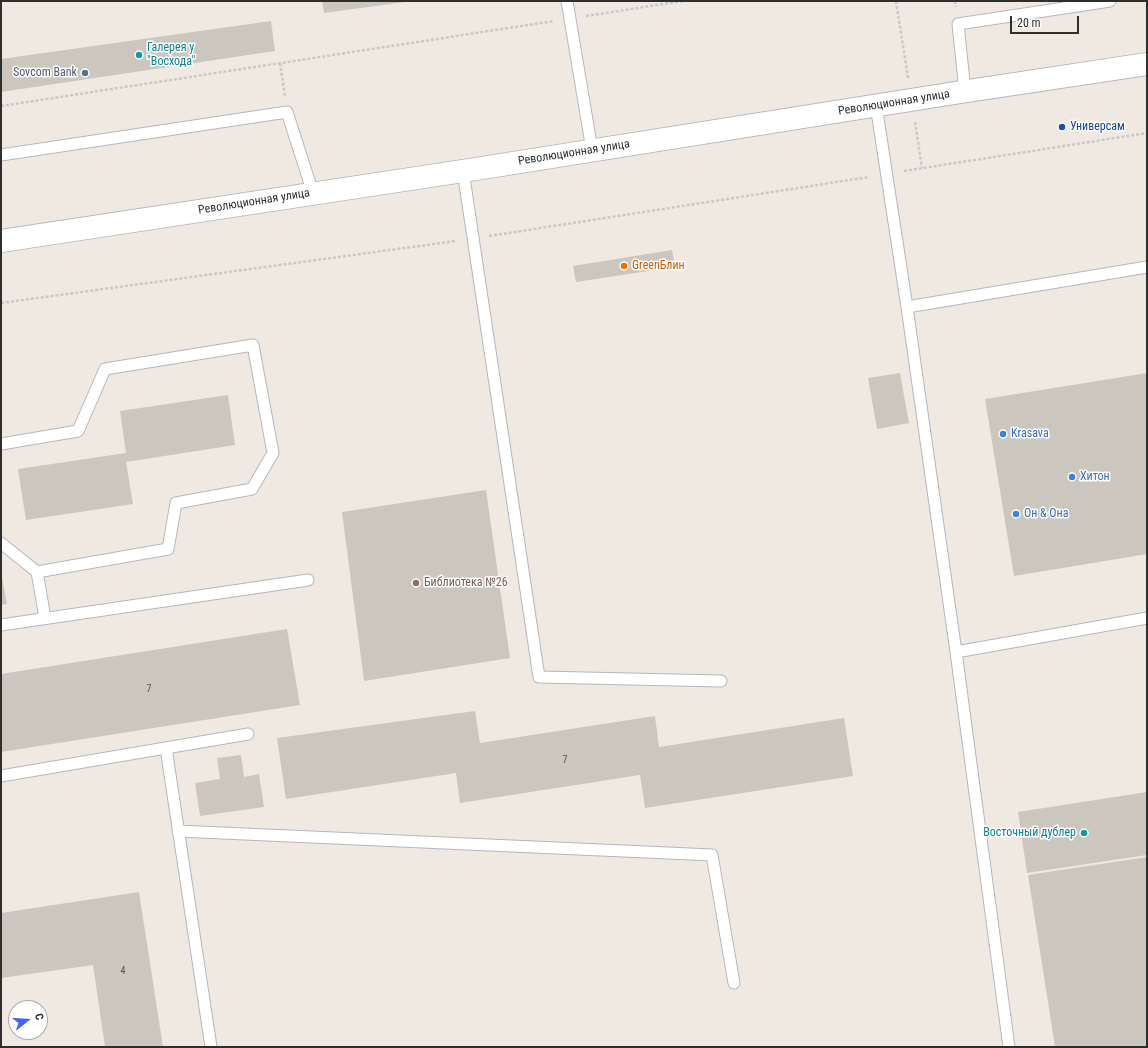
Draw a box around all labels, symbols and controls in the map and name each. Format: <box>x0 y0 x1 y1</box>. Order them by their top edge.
scale bar <box>1012 8 1081 34</box>
text: 20 m <box>1017 16 1041 30</box>
place label: Галерея у "Восхода" <box>147 41 195 69</box>
marker: Галерея у "Восхода" <box>134 50 144 60</box>
place label: Sovcom Bank <box>13 66 77 80</box>
marker: Sovcom Bank <box>80 68 90 78</box>
street label: Революционная улица <box>837 87 951 119</box>
place label: Универсам <box>1070 120 1125 134</box>
marker: Универсам <box>1057 122 1067 132</box>
street label: Революционная улица <box>517 137 631 169</box>
street label: Революционная улица <box>197 186 311 218</box>
place label: GreenБлин <box>632 259 685 273</box>
marker: GreenБлин <box>619 261 629 271</box>
place label: Krasava <box>1011 427 1049 441</box>
marker: Krasava <box>998 429 1008 439</box>
place label: Хитон <box>1080 470 1110 484</box>
marker: Хитон <box>1067 472 1077 482</box>
place label: Он & Она <box>1024 507 1068 521</box>
marker: Он & Она <box>1011 509 1021 519</box>
place label: Библиотека №26 <box>424 576 508 590</box>
marker: Библиотека №26 <box>411 578 421 588</box>
house number: 7 <box>147 683 151 695</box>
house number: 7 <box>563 754 567 766</box>
place label: Восточный дублер <box>983 826 1076 840</box>
marker: Восточный дублер <box>1079 828 1089 838</box>
house number: 4 <box>121 965 125 977</box>
north arrow <box>8 1000 48 1040</box>
text: С <box>32 1012 46 1022</box>

